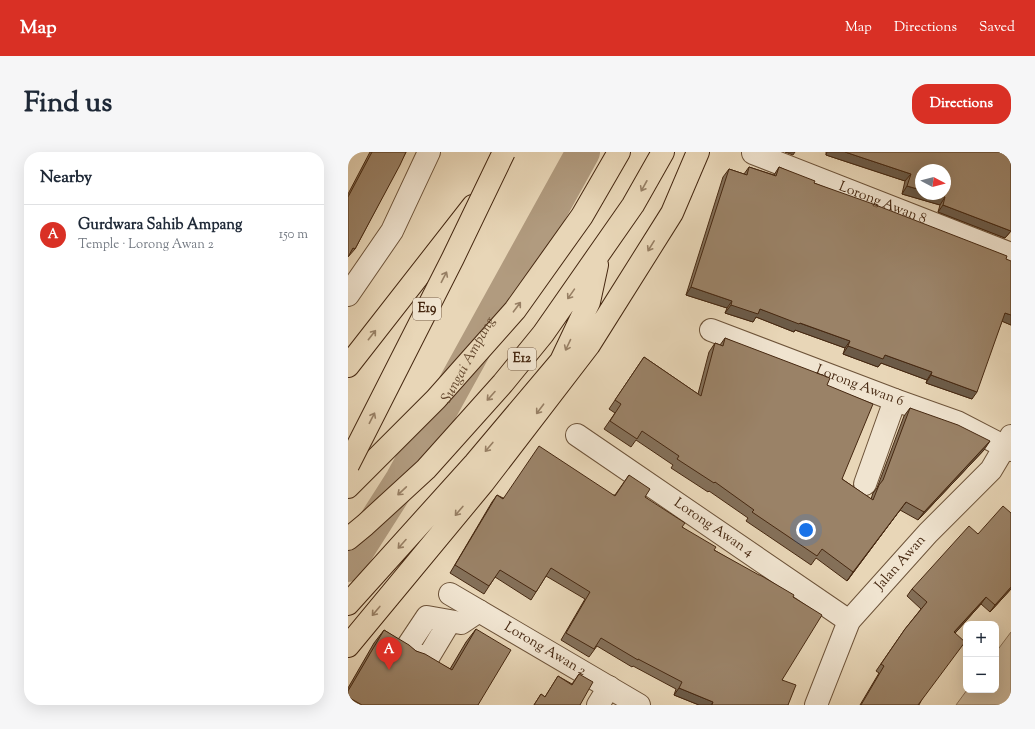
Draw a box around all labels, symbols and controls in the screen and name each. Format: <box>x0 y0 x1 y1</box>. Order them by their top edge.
text: Map <box>20 15 57 42</box>
text: Map <box>845 18 872 38</box>
text: Directions <box>894 18 957 38</box>
text: Saved <box>979 18 1015 38</box>
text: Find us <box>24 84 112 124</box>
button: Directions <box>912 84 1011 124</box>
north arrow <box>915 164 951 200</box>
text: Nearby <box>40 166 92 190</box>
street label: Lorong Awan 8 <box>836 177 929 230</box>
one-way arrow <box>639 180 647 192</box>
text: Gurdwara Sahib Ampang <box>78 215 242 236</box>
text: A <box>48 226 58 244</box>
text: 150 m <box>279 226 308 244</box>
text: Temple · Lorong Awan 2 <box>78 236 214 254</box>
one-way arrow <box>647 240 655 251</box>
one-way arrow <box>440 271 448 283</box>
one-way arrow <box>567 288 575 299</box>
road number: E19 <box>413 298 441 320</box>
one-way arrow <box>513 302 521 313</box>
water label: Sungai Ampang <box>436 312 501 407</box>
one-way arrow <box>368 329 376 340</box>
one-way arrow <box>564 339 571 351</box>
road number: E12 <box>508 348 536 370</box>
street label: Lorong Awan 6 <box>813 361 906 412</box>
one-way arrow <box>486 391 496 401</box>
one-way arrow <box>535 404 544 415</box>
one-way arrow <box>369 412 376 424</box>
one-way arrow <box>484 442 493 452</box>
one-way arrow <box>397 486 407 495</box>
street label: Lorong Awan 4 <box>669 494 757 563</box>
one-way arrow <box>455 506 464 517</box>
your location <box>796 520 816 540</box>
street label: Jalan Awan <box>870 531 931 596</box>
one-way arrow <box>397 539 407 549</box>
one-way arrow <box>372 606 381 617</box>
street label: Lorong Awan 2 <box>500 618 590 682</box>
map controls <box>963 621 999 693</box>
button: + <box>963 621 999 657</box>
pin: A <box>376 637 402 670</box>
button: − <box>963 657 999 693</box>

